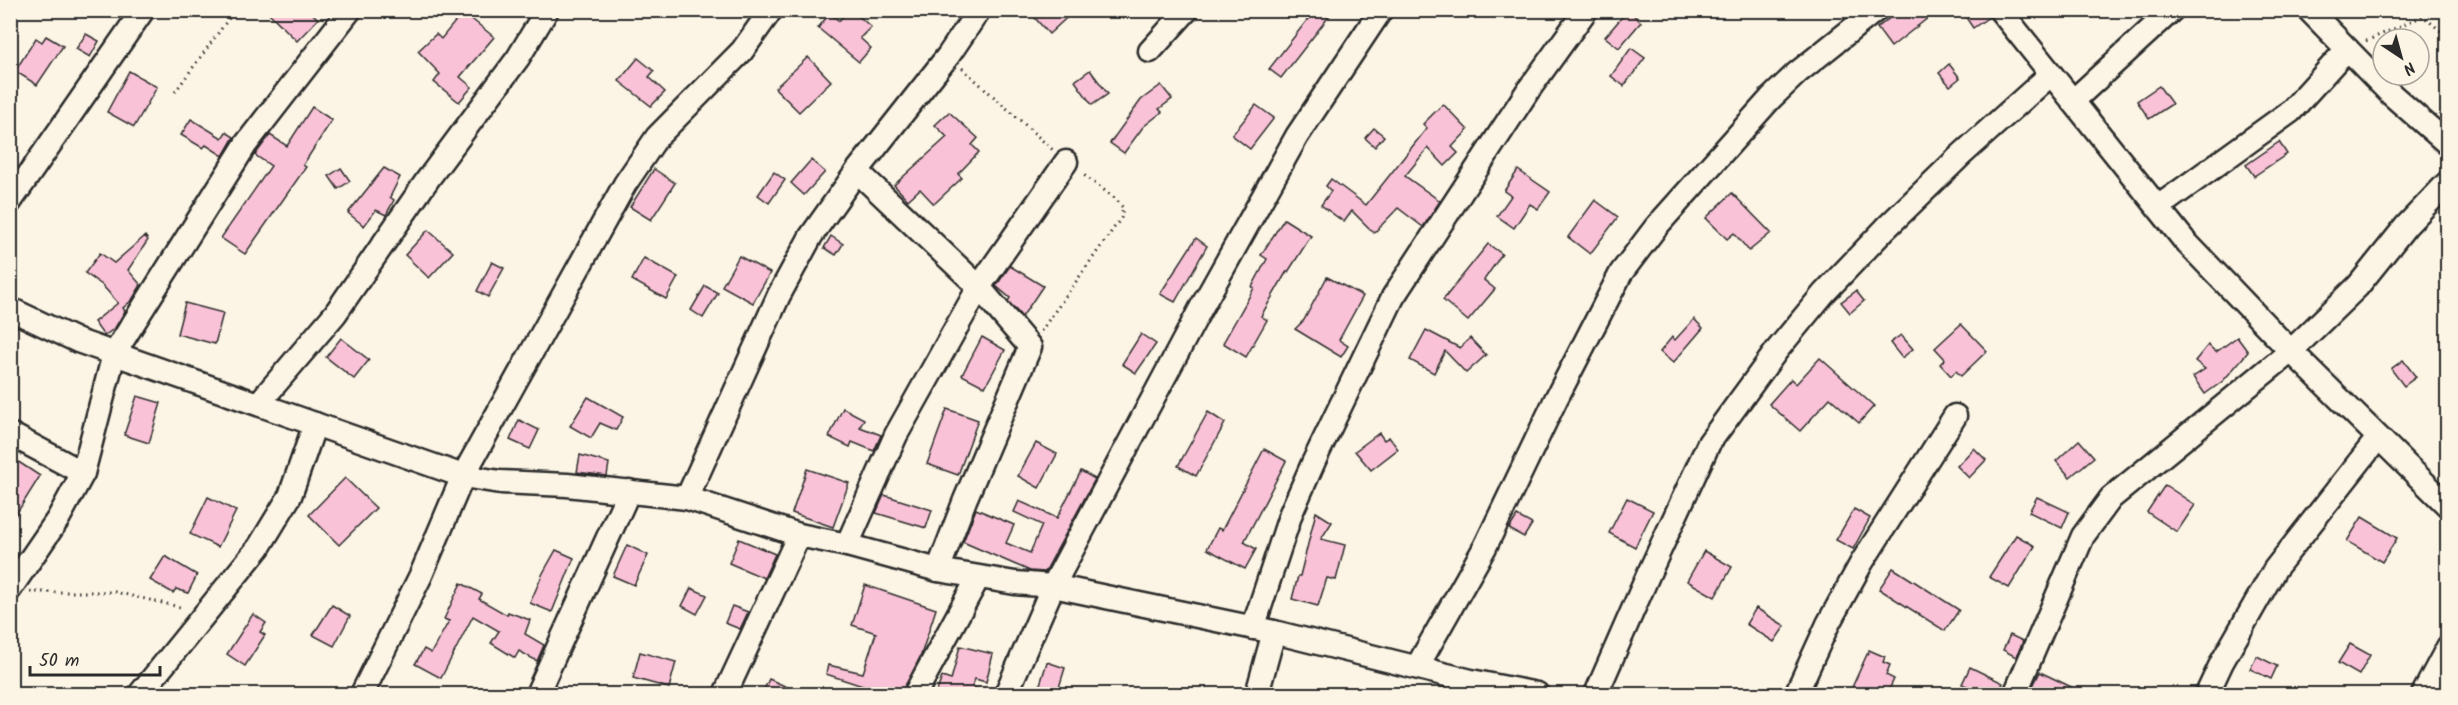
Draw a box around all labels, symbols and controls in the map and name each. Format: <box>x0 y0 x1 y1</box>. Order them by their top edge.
north arrow <box>2371 27 2431 87</box>
text: N <box>2397 55 2420 81</box>
scale bar <box>30 639 160 677</box>
text: 50 m <box>39 647 79 676</box>

